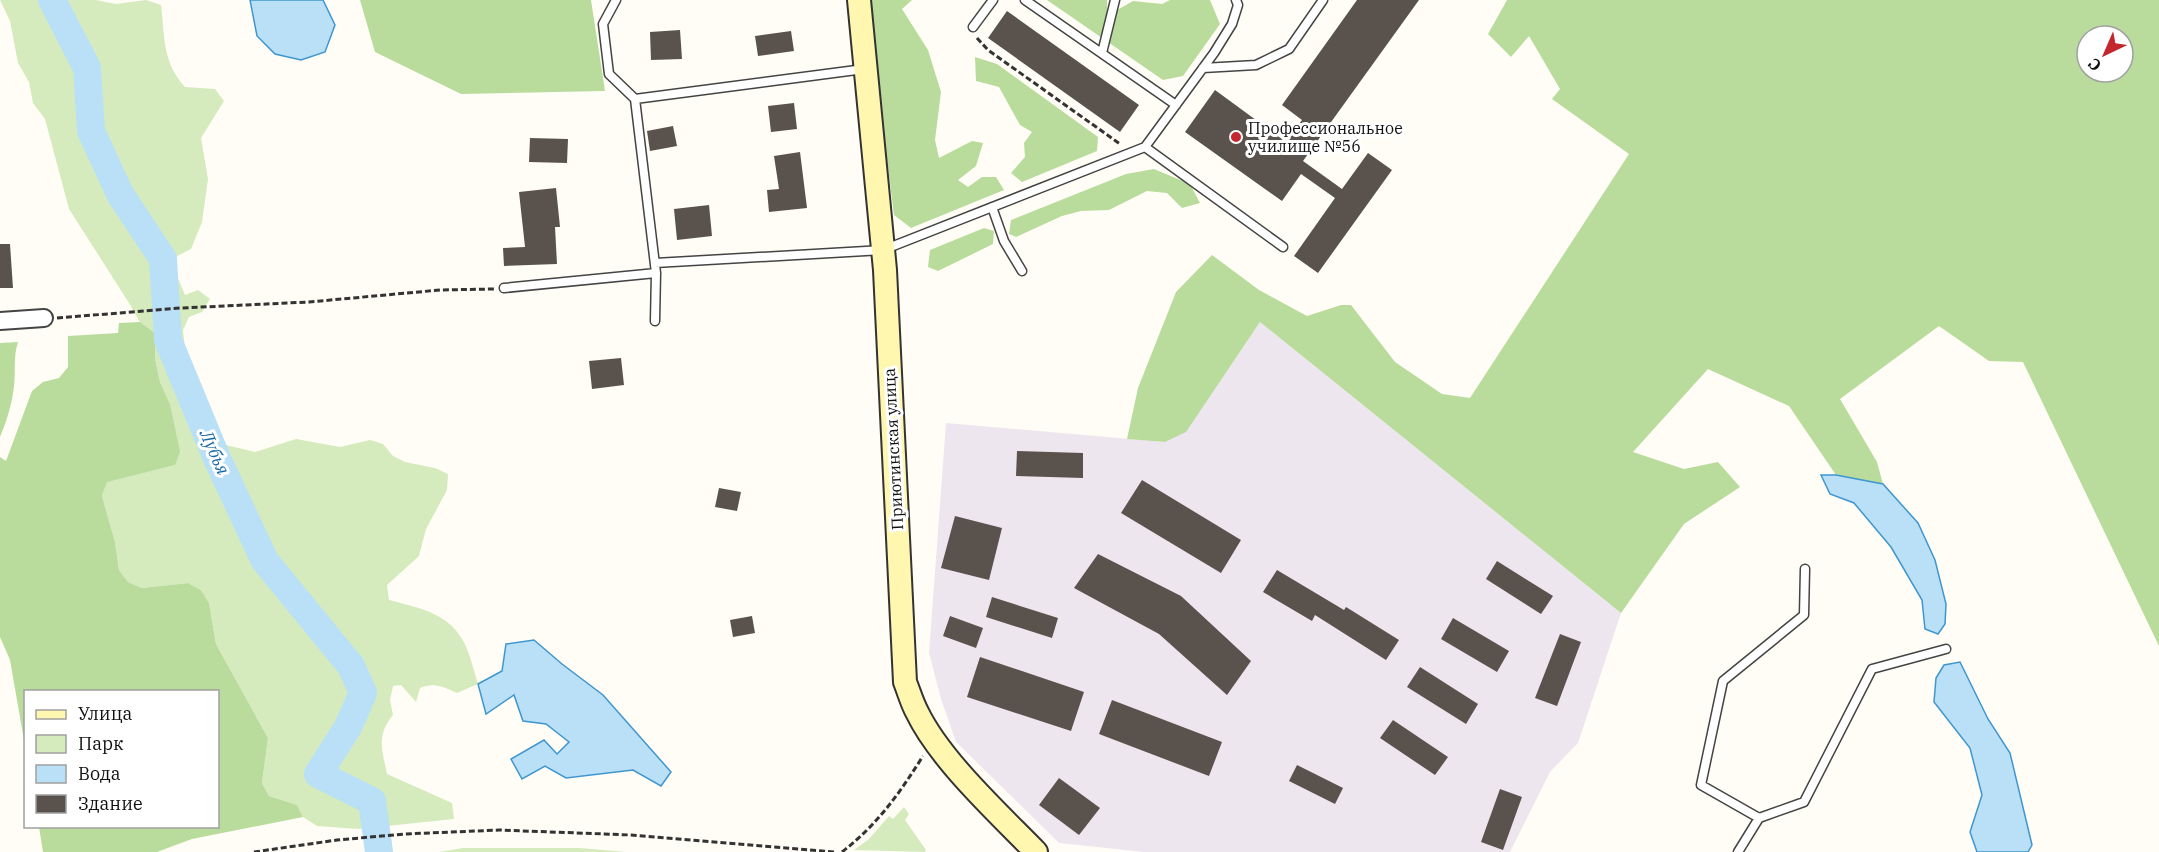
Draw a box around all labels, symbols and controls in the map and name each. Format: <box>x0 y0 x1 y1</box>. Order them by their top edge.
north arrow <box>2075 24 2135 84</box>
text: С <box>2084 54 2105 76</box>
place label: Профессиональное училище №56 <box>1248 118 1403 156</box>
marker: Профессиональное училище №56 <box>1229 130 1243 144</box>
street label: Приютинская улица <box>879 367 907 530</box>
water label: Лубья <box>195 425 235 479</box>
legend <box>24 690 219 828</box>
text: Улица <box>78 702 133 725</box>
text: Парк <box>78 732 124 755</box>
text: Вода <box>78 762 121 785</box>
text: Здание <box>78 792 143 815</box>

